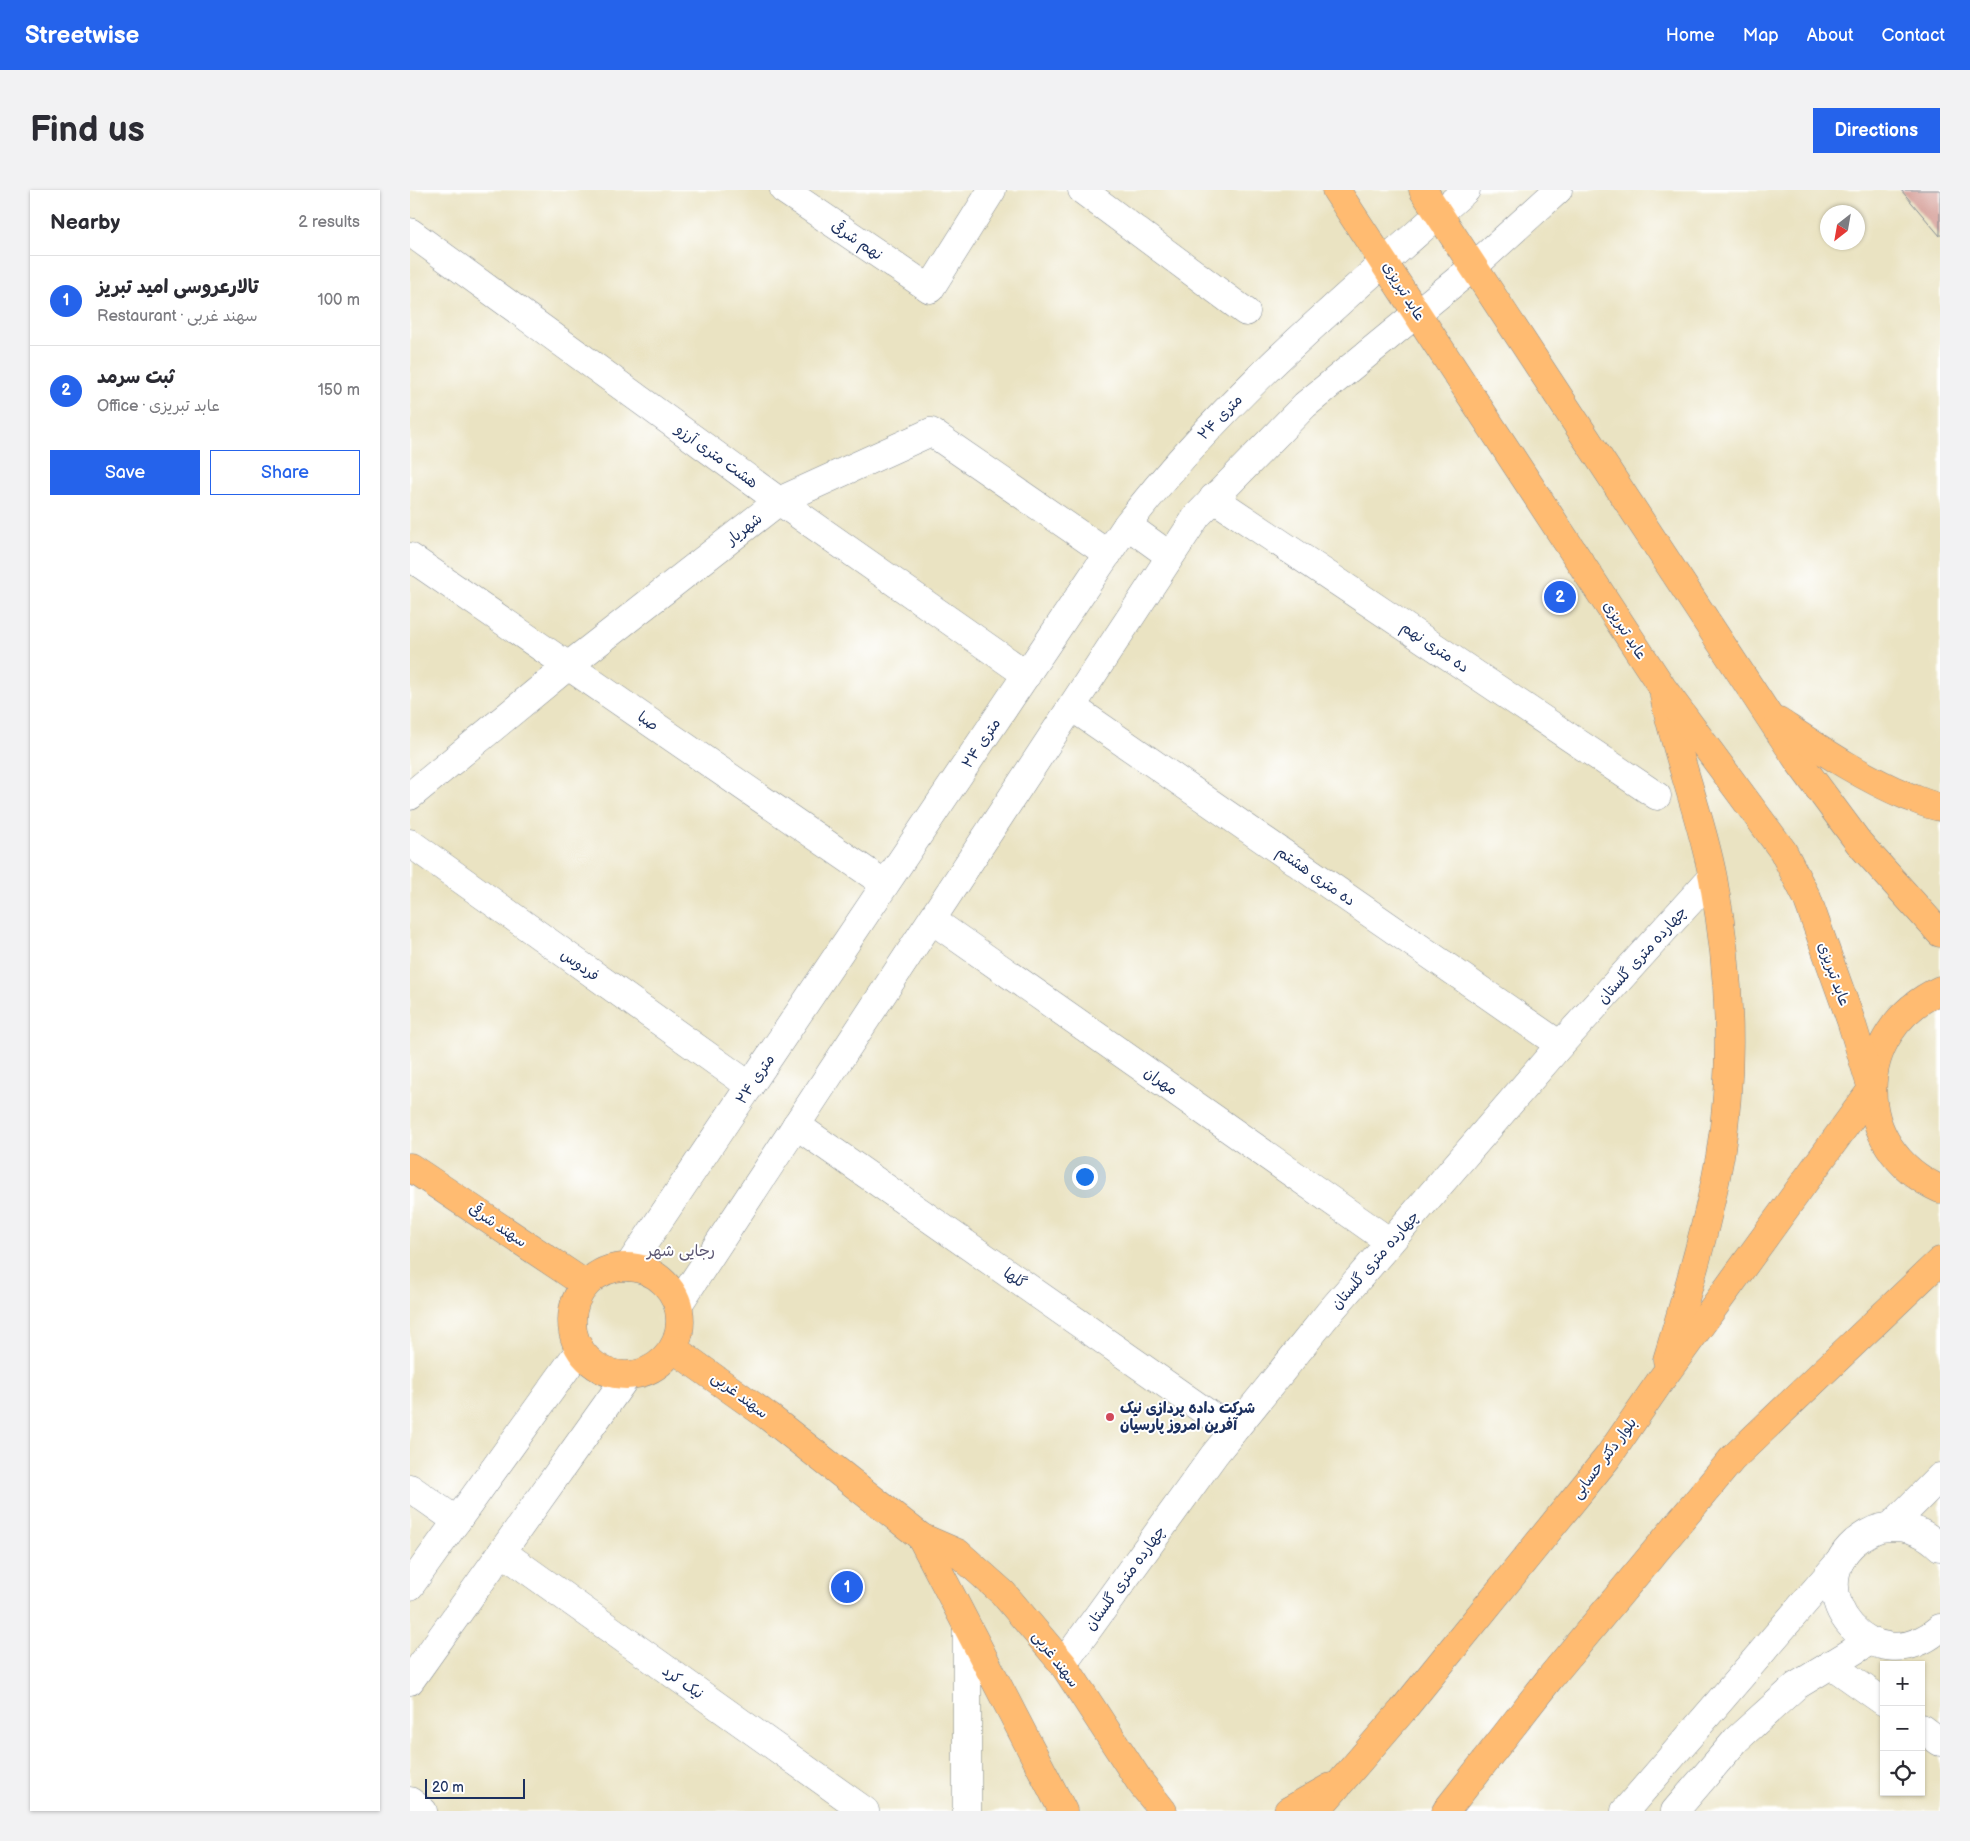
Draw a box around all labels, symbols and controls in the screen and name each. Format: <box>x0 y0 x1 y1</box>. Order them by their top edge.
text: Streetwise <box>25 21 139 50</box>
text: Home <box>1666 25 1715 46</box>
text: Map <box>1743 25 1779 46</box>
text: About <box>1807 25 1854 46</box>
text: Contact <box>1882 25 1945 46</box>
button: Directions <box>1813 108 1940 153</box>
text: Find us <box>30 109 145 152</box>
north arrow <box>1820 205 1865 250</box>
text: Nearby <box>50 210 120 235</box>
text: 2 results <box>298 213 360 232</box>
street label: نهم شرقی <box>826 215 887 266</box>
street label: عابد تبریزی <box>1378 258 1429 324</box>
text: تالارعروسی امید تبریز <box>97 276 259 299</box>
text: 1 <box>63 291 69 310</box>
text: 100 m <box>317 291 360 310</box>
text: Restaurant · سهند غربی <box>97 307 258 326</box>
text: ثبت سرمد <box>97 366 174 389</box>
text: 2 <box>61 381 71 400</box>
text: 150 m <box>318 381 360 400</box>
street label: ۲۴ متری <box>1194 390 1247 444</box>
text: Office · عابد تبریزی <box>97 397 220 416</box>
street label: هشت متری آرزو <box>671 420 762 493</box>
button: Save <box>50 450 200 495</box>
button: Share <box>210 450 360 495</box>
street label: شهریار <box>722 509 766 550</box>
pin: 2 <box>1544 578 1576 616</box>
street label: عابد تبریزی <box>1599 597 1651 663</box>
street label: ده متری نهم <box>1396 618 1472 679</box>
street label: صبا <box>634 707 662 735</box>
street label: ۲۴ متری <box>958 715 1005 772</box>
street label: ده متری هشتم <box>1272 842 1359 912</box>
street label: چهارده متری گلستان <box>1594 903 1691 1008</box>
street label: عابد تبریزی <box>1813 940 1854 1009</box>
street label: فردوس <box>557 945 603 986</box>
street label: ۲۴ متری <box>732 1051 779 1108</box>
street label: مهران <box>1140 1063 1181 1100</box>
your location <box>1072 1164 1098 1190</box>
street label: سهند شرقی <box>465 1197 532 1252</box>
street label: چهارده متری گلستان <box>1327 1207 1423 1314</box>
district label: رجایی شهر <box>645 1242 715 1261</box>
street label: گلها <box>999 1264 1030 1293</box>
street label: سهند غربی <box>708 1368 772 1423</box>
place label: شرکت داده پردازی نیک آفرین امروز پارسیان <box>1120 1399 1255 1435</box>
marker: شرکت داده پردازی نیک آفرین امروز پارسیان <box>1104 1411 1116 1423</box>
street label: بلوار دکتر حسابی <box>1568 1414 1641 1503</box>
street label: چهارده متری گلستان <box>1081 1522 1170 1634</box>
pin: 1 <box>831 1568 863 1606</box>
street label: سهند غربی <box>1028 1627 1083 1691</box>
street label: نیک کرد <box>658 1661 707 1703</box>
map controls <box>1880 1661 1925 1796</box>
button: + <box>1880 1661 1925 1706</box>
button: − <box>1880 1706 1925 1751</box>
button: locate <box>1880 1751 1925 1796</box>
scale bar <box>425 1776 525 1799</box>
text: 20 m <box>432 1779 464 1796</box>

